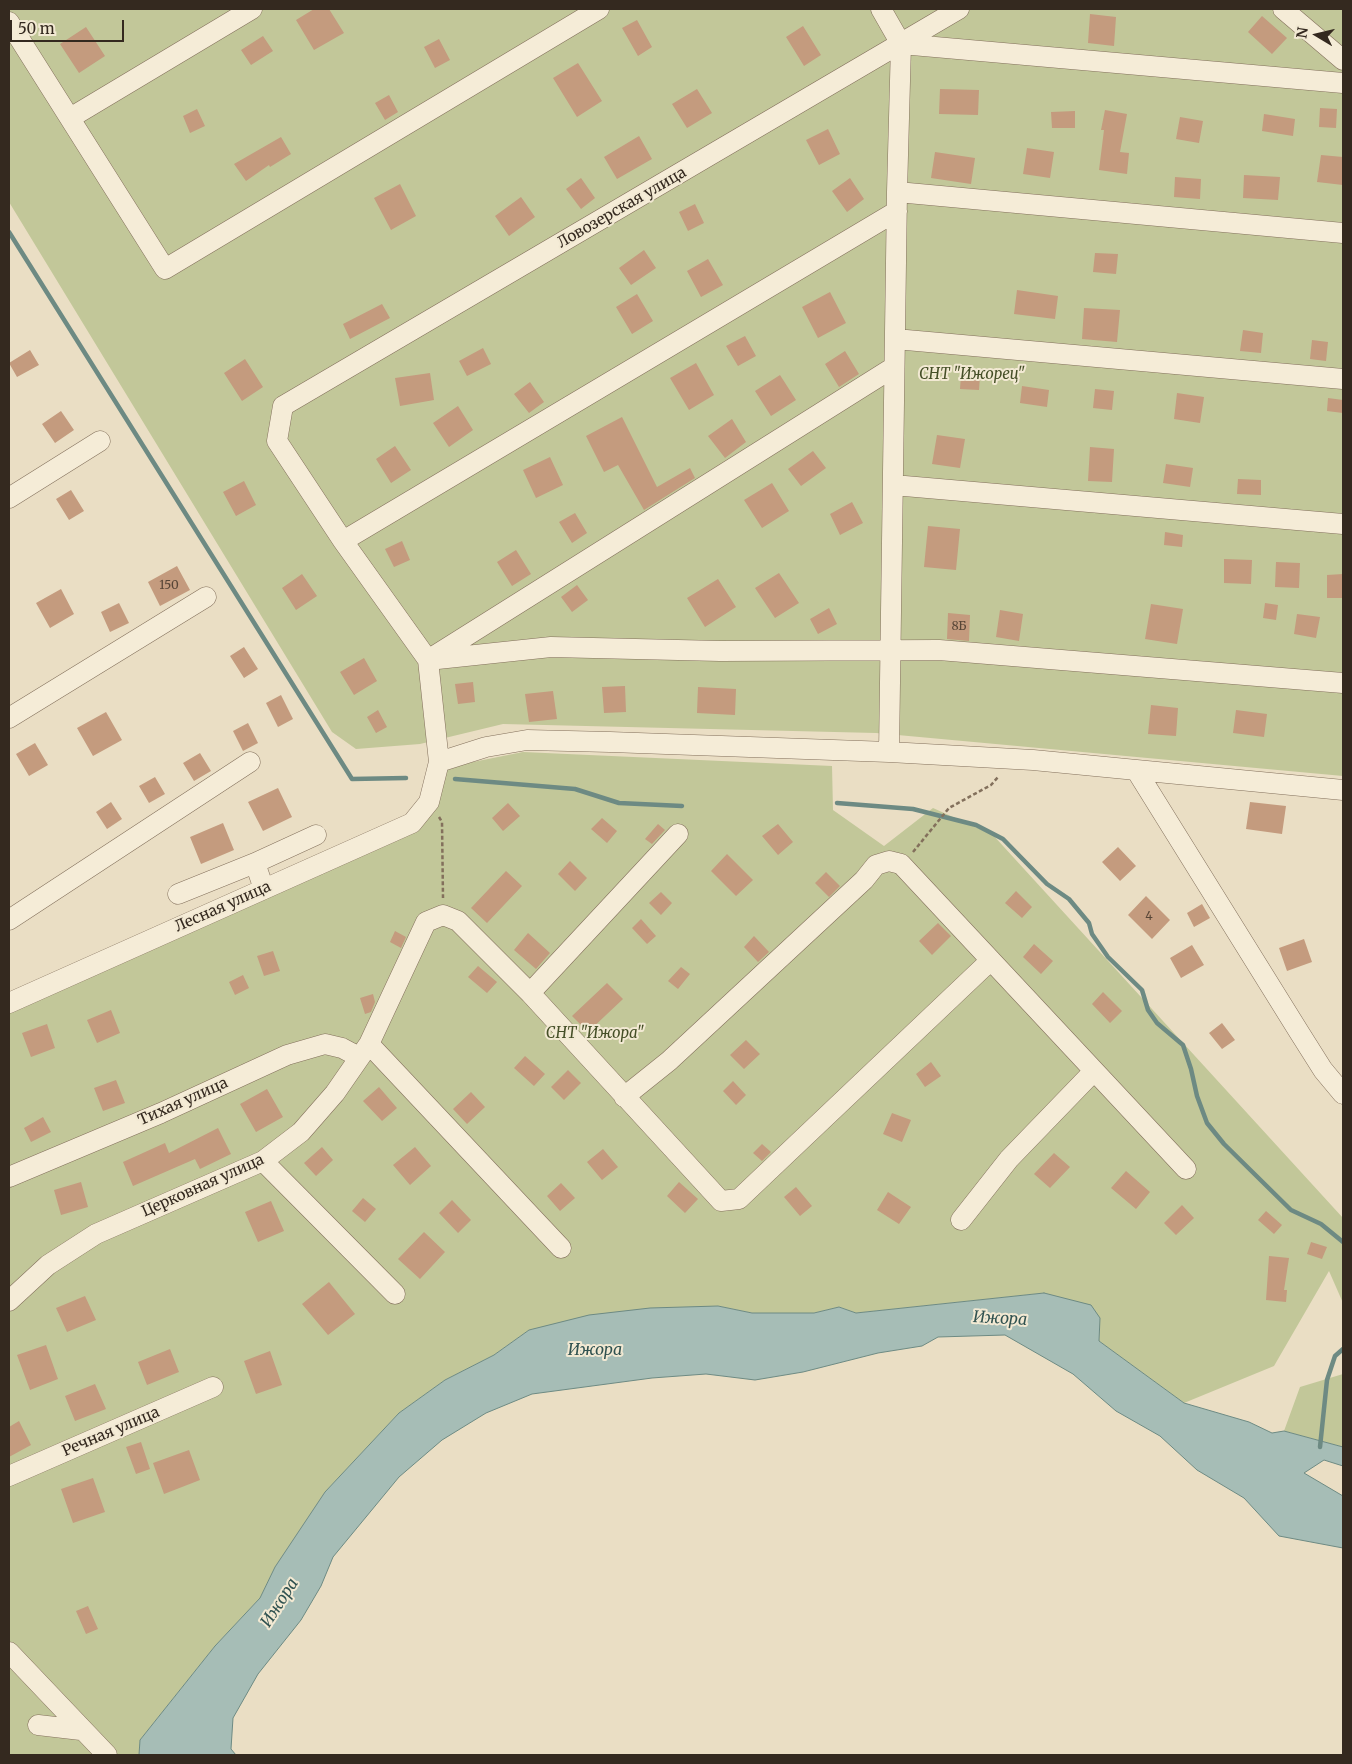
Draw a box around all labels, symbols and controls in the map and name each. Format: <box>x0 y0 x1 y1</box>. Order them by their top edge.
scale bar <box>12 10 126 42</box>
north arrow <box>1292 10 1342 60</box>
text: 50 m <box>18 19 55 38</box>
text: N <box>1292 26 1312 40</box>
street label: Ловозерская улица <box>554 164 690 252</box>
park label: СНТ "Ижорец" <box>919 366 1025 384</box>
house number: 150 <box>159 579 179 593</box>
house number: 8Б <box>951 620 967 634</box>
street label: Лесная улица <box>172 878 274 936</box>
house number: 4 <box>1145 910 1153 924</box>
park label: СНТ "Ижора" <box>546 1025 644 1043</box>
street label: Тихая улица <box>135 1074 231 1130</box>
street label: Церковная улица <box>139 1151 267 1221</box>
water label: Ижора <box>972 1308 1028 1330</box>
water label: Ижора <box>568 1340 622 1360</box>
street label: Речная улица <box>60 1403 162 1461</box>
water label: Ижора <box>257 1575 303 1631</box>

